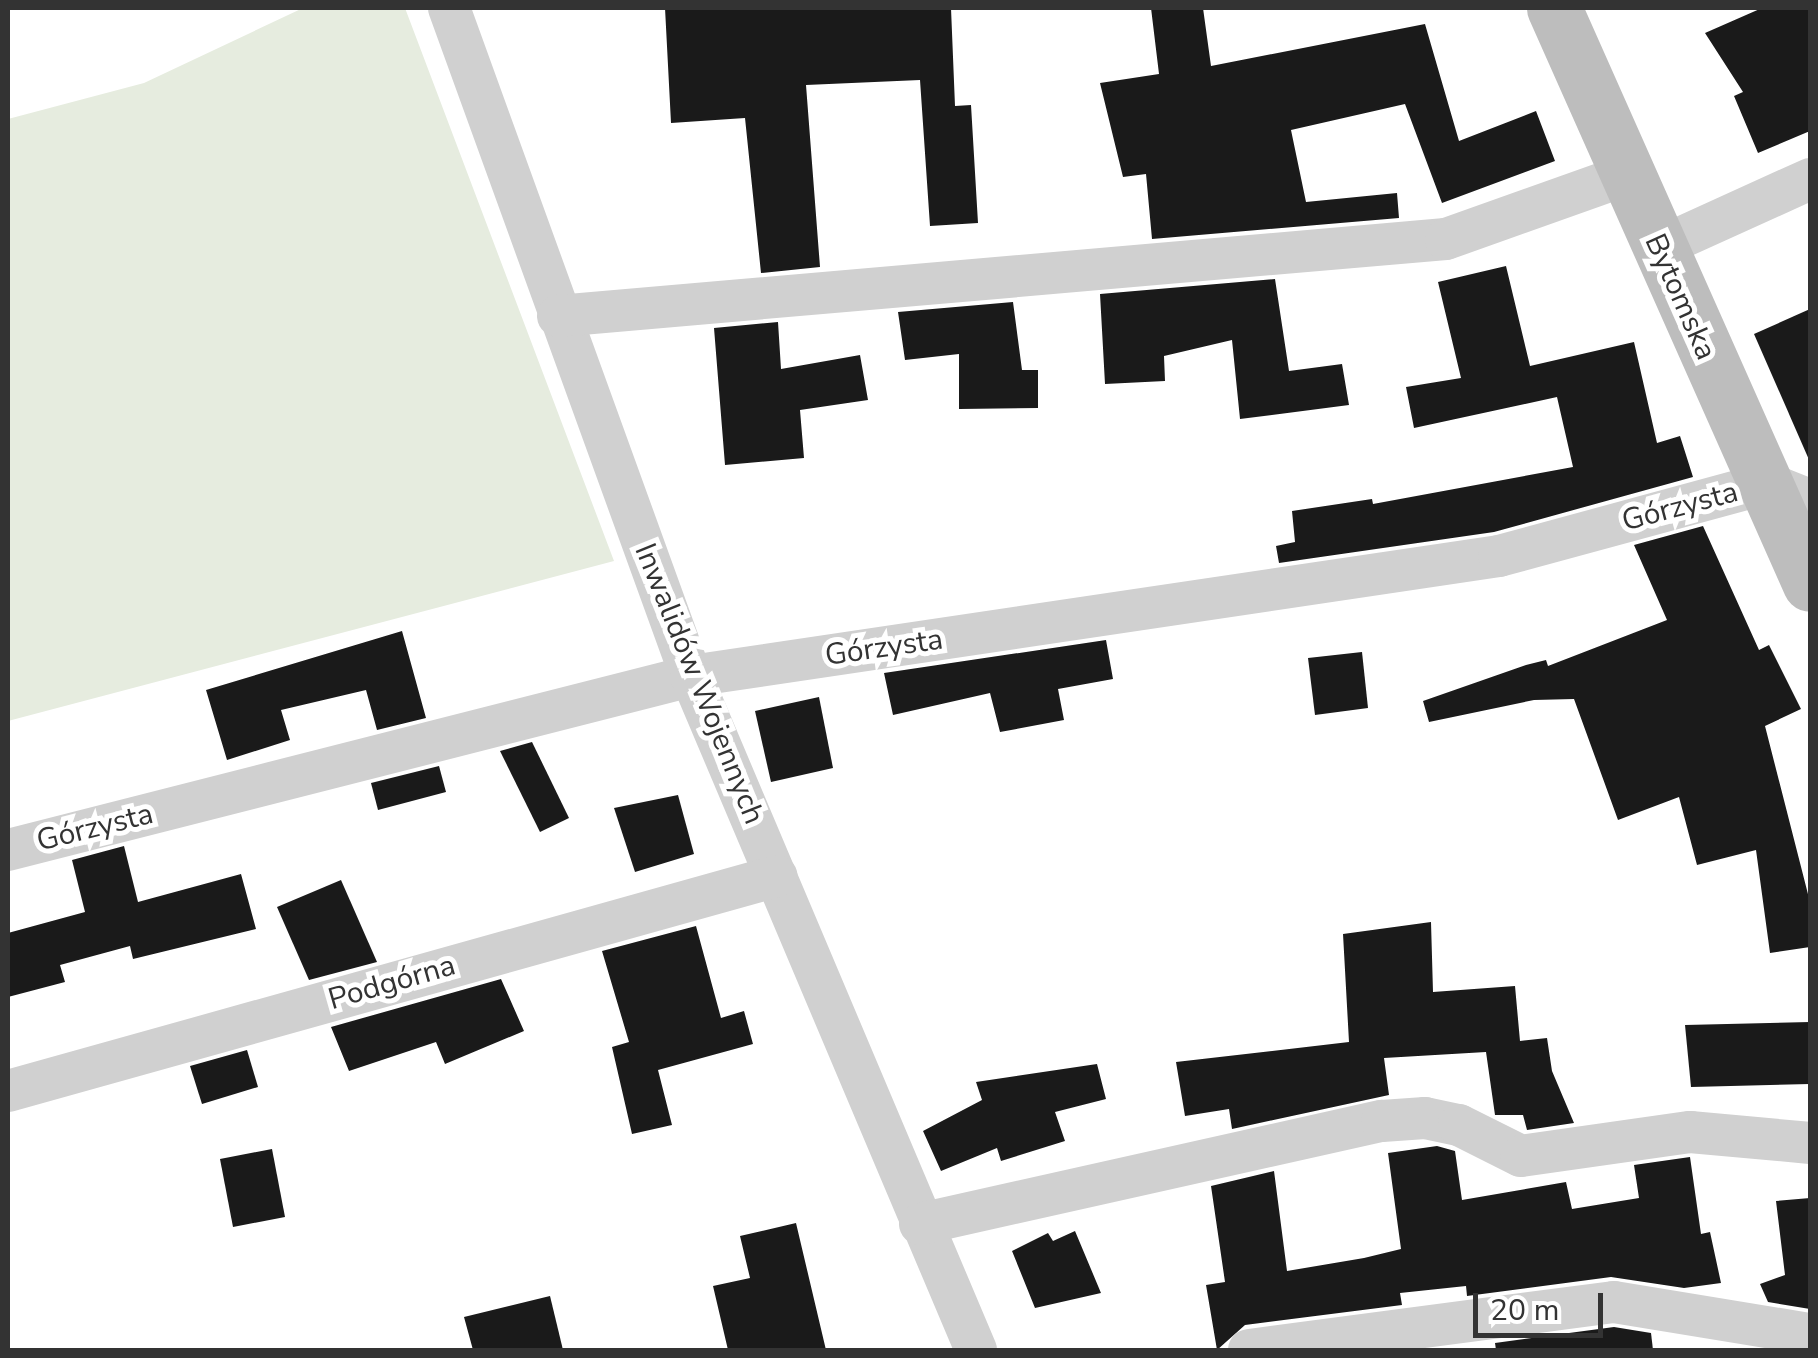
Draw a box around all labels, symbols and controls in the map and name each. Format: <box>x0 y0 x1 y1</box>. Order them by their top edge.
street label: Bytomska <box>1636 229 1724 365</box>
street label: Górzysta <box>1618 474 1742 540</box>
street label: Inwalidów Wojennych <box>626 539 772 829</box>
street label: Górzysta <box>823 622 945 674</box>
street label: Górzysta <box>33 796 157 860</box>
street label: Podgórna <box>324 948 460 1018</box>
scale bar <box>1478 1273 1608 1335</box>
text: 20 m <box>1490 1290 1559 1331</box>

